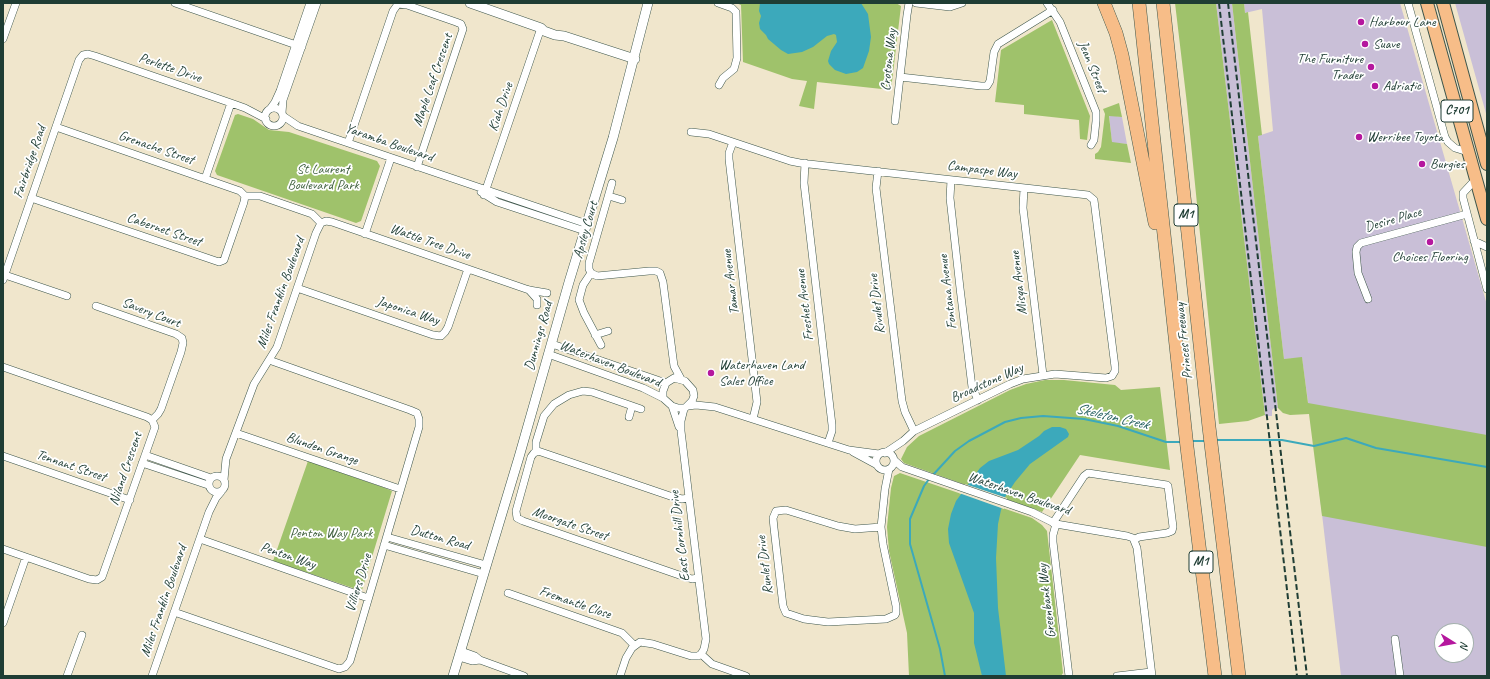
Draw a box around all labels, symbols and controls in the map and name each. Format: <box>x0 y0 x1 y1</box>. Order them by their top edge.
place label: Harbour Lane <box>1369 14 1436 30</box>
marker: Harbour Lane <box>1356 17 1366 27</box>
street label: Crotona Way <box>877 28 901 92</box>
street label: Maple Leaf Crescent <box>409 31 457 129</box>
place label: Suave <box>1373 36 1400 52</box>
street label: Jean Street <box>1074 39 1110 95</box>
marker: Suave <box>1360 39 1370 49</box>
street label: Perlette Drive <box>137 49 203 87</box>
place label: The Furniture Trader <box>1297 51 1363 84</box>
marker: The Furniture Trader <box>1366 62 1376 72</box>
place label: Adriatic <box>1383 78 1421 94</box>
street label: Kiah Drive <box>485 80 517 134</box>
marker: Adriatic <box>1370 81 1380 91</box>
road number: C701 <box>1441 100 1473 122</box>
street label: Yaramba Boulevard <box>343 120 435 166</box>
street label: Fairbridge Road <box>10 124 50 200</box>
street label: Grenache Street <box>116 127 196 169</box>
place label: Werribee Toyota <box>1367 129 1443 145</box>
marker: Werribee Toyota <box>1354 132 1364 142</box>
place label: Burgies <box>1430 156 1464 172</box>
street label: Campaspe Way <box>946 157 1018 183</box>
marker: Burgies <box>1417 159 1427 169</box>
park label: St Laurent Boulevard Park <box>287 161 359 194</box>
street label: Apsley Court <box>570 200 602 260</box>
road number: M1 <box>1174 204 1198 226</box>
street label: Desire Place <box>1363 204 1423 236</box>
street label: Cabernet Street <box>124 209 204 251</box>
street label: Wattle Tree Drive <box>388 220 472 264</box>
street label: Miles Franklin Boulevard <box>253 235 309 351</box>
marker: Choices Flooring <box>1425 237 1435 247</box>
street label: Tamar Avenue <box>719 249 743 315</box>
place label: Choices Flooring <box>1392 249 1468 265</box>
street label: Misqa Avenue <box>1007 250 1031 316</box>
street label: Fontana Avenue <box>935 254 961 330</box>
street label: Freshet Avenue <box>792 268 818 342</box>
street label: Rivulet Drive <box>865 273 889 335</box>
street label: Japonica Way <box>375 293 441 329</box>
street label: Savery Court <box>119 294 183 332</box>
street label: Dunnings Road <box>521 299 557 373</box>
street label: Princes Freeway <box>1172 302 1196 380</box>
street label: Waterhaven Boulevard <box>557 337 663 391</box>
place label: Waterhaven Land Sales Office <box>719 357 804 390</box>
street label: Broadstone Way <box>948 360 1026 406</box>
marker: Waterhaven Land Sales Office <box>706 368 716 378</box>
water label: Skeleton Creek <box>1074 400 1150 434</box>
street label: Blunden Grange <box>284 429 360 469</box>
street label: Niland Crescent <box>106 430 146 508</box>
street label: Tennant Street <box>34 446 108 486</box>
street label: Waterhaven Boulevard <box>966 469 1072 519</box>
street label: East Cornhill Drive <box>666 490 694 582</box>
street label: Moorgate Street <box>530 503 610 545</box>
street label: Dutton Road <box>409 522 471 554</box>
park label: Penton Way Park <box>290 525 372 541</box>
street label: Runlet Drive <box>753 535 777 595</box>
street label: Penton Way <box>258 539 318 573</box>
street label: Miles Franklin Boulevard <box>137 543 191 659</box>
road number: M1 <box>1189 551 1213 573</box>
street label: Villiers Drive <box>342 552 376 614</box>
street label: Greenbank Way <box>1034 563 1060 639</box>
street label: Fremantle Close <box>537 583 613 623</box>
north arrow <box>1434 623 1474 663</box>
text: N <box>1457 640 1472 650</box>

